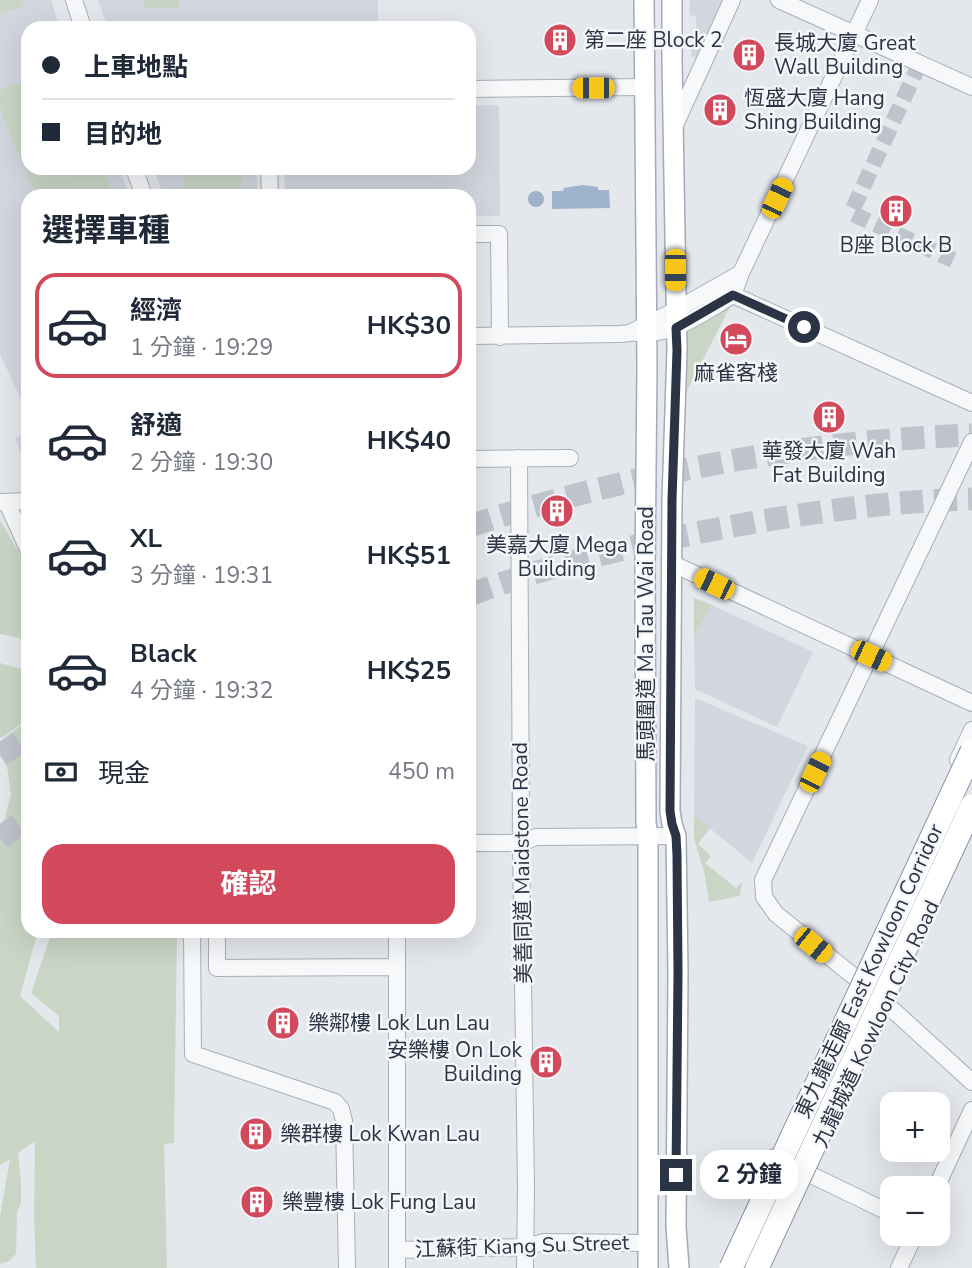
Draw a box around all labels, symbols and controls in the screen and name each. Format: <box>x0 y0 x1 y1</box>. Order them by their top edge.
building icon: 第二座 Block 2 <box>541 21 579 59</box>
place label: 第二座 Block 2 <box>584 26 723 54</box>
place label: 長城大廈 Great Wall Building <box>774 29 916 81</box>
building icon: 長城大廈 Great Wall Building <box>730 36 768 74</box>
text: 上車地點 <box>84 50 188 85</box>
car <box>573 78 615 99</box>
place label: 恆盛大廈 Hang Shing Building <box>744 84 885 136</box>
building icon: 恆盛大廈 Hang Shing Building <box>701 91 739 129</box>
text: 目的地 <box>84 117 162 152</box>
car <box>759 175 796 221</box>
building icon: B座 Block B <box>877 192 915 230</box>
text: 選擇車種 <box>42 209 170 252</box>
place label: B座 Block B <box>840 231 952 259</box>
car <box>665 249 686 291</box>
text: 經濟 <box>130 293 182 328</box>
icon: car <box>46 294 109 357</box>
text: HK$30 <box>367 308 451 343</box>
route start <box>788 311 820 343</box>
hotel icon: 麻雀客棧 <box>717 320 755 358</box>
text: 1 分鐘 · 19:29 <box>130 332 273 363</box>
place label: 麻雀客棧 <box>694 359 778 387</box>
building icon: 華發大廈 Wah Fat Building <box>810 398 848 436</box>
text: 舒適 <box>130 408 182 443</box>
icon: car <box>46 409 109 472</box>
text: HK$40 <box>367 423 451 458</box>
place label: 華發大廈 Wah Fat Building <box>762 437 896 489</box>
text: 2 分鐘 · 19:30 <box>130 447 273 478</box>
building icon: 美嘉大廈 Mega Building <box>538 492 576 530</box>
street label: 馬頭圍道 Ma Tau Wai Road <box>632 506 660 762</box>
text: XL <box>130 521 162 556</box>
icon: car <box>46 524 109 587</box>
place label: 美嘉大廈 Mega Building <box>486 531 628 583</box>
text: HK$51 <box>367 538 451 573</box>
text: 3 分鐘 · 19:31 <box>130 560 273 591</box>
car <box>691 565 738 603</box>
text: Black <box>130 636 197 671</box>
car <box>848 638 895 674</box>
icon: car <box>46 639 109 702</box>
text: HK$25 <box>367 653 451 688</box>
text: 4 分鐘 · 19:32 <box>130 675 273 706</box>
street label: 美善同道 Maidstone Road <box>506 742 538 984</box>
car <box>797 749 834 795</box>
icon: cash <box>42 753 80 791</box>
text: 現金 <box>98 756 150 791</box>
text: 450 m <box>388 756 455 787</box>
street label: 東九龍走廊 East Kowloon Corridor <box>788 819 950 1123</box>
button: 確認 <box>42 844 455 924</box>
street label: 九龍城道 Kowloon City Road <box>806 896 946 1152</box>
car <box>791 924 836 966</box>
building icon: 樂鄰樓 Lok Lun Lau <box>264 1004 302 1042</box>
place label: 樂鄰樓 Lok Lun Lau <box>308 1009 490 1037</box>
place label: 安樂樓 On Lok Building <box>387 1036 522 1088</box>
building icon: 安樂樓 On Lok Building <box>527 1043 565 1081</box>
map controls <box>880 1092 950 1246</box>
button: + <box>880 1092 950 1162</box>
building icon: 樂群樓 Lok Kwan Lau <box>237 1115 275 1153</box>
place label: 樂群樓 Lok Kwan Lau <box>280 1120 480 1148</box>
callout: 2 分鐘 <box>700 1150 798 1200</box>
route end <box>660 1159 692 1191</box>
text: 2 分鐘 <box>716 1159 782 1190</box>
button: − <box>880 1176 950 1246</box>
building icon: 樂豐樓 Lok Fung Lau <box>238 1183 276 1221</box>
place label: 樂豐樓 Lok Fung Lau <box>282 1188 476 1216</box>
street label: 江蘇街 Kiang Su Street <box>414 1228 630 1264</box>

